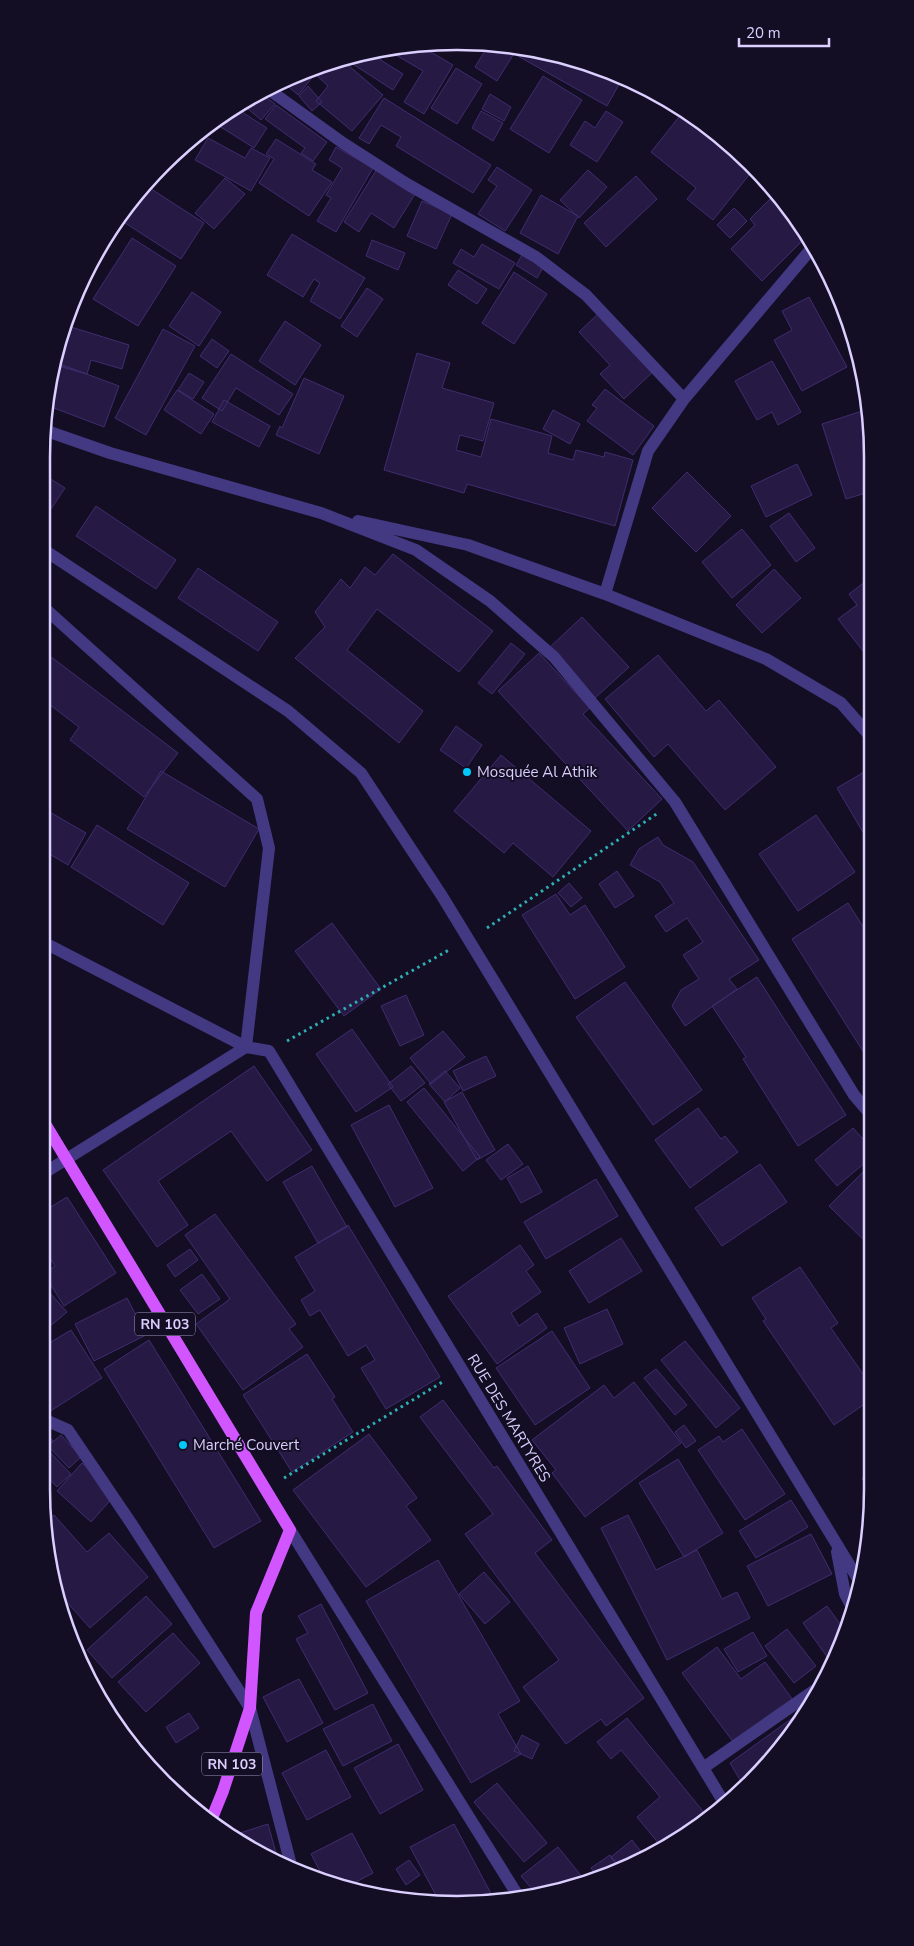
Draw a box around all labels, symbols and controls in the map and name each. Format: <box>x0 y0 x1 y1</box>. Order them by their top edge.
scale bar <box>739 15 829 47</box>
text: 20 m <box>746 23 781 43</box>
place label: Mosquée Al Athik <box>477 762 598 782</box>
marker: Mosquée Al Athik <box>461 766 473 778</box>
road number: RN 103 <box>135 1312 195 1336</box>
street label: RUE DES MARTYRES <box>463 1350 555 1486</box>
place label: Marché Couvert <box>193 1435 300 1455</box>
marker: Marché Couvert <box>177 1439 189 1451</box>
road number: RN 103 <box>202 1752 262 1776</box>

